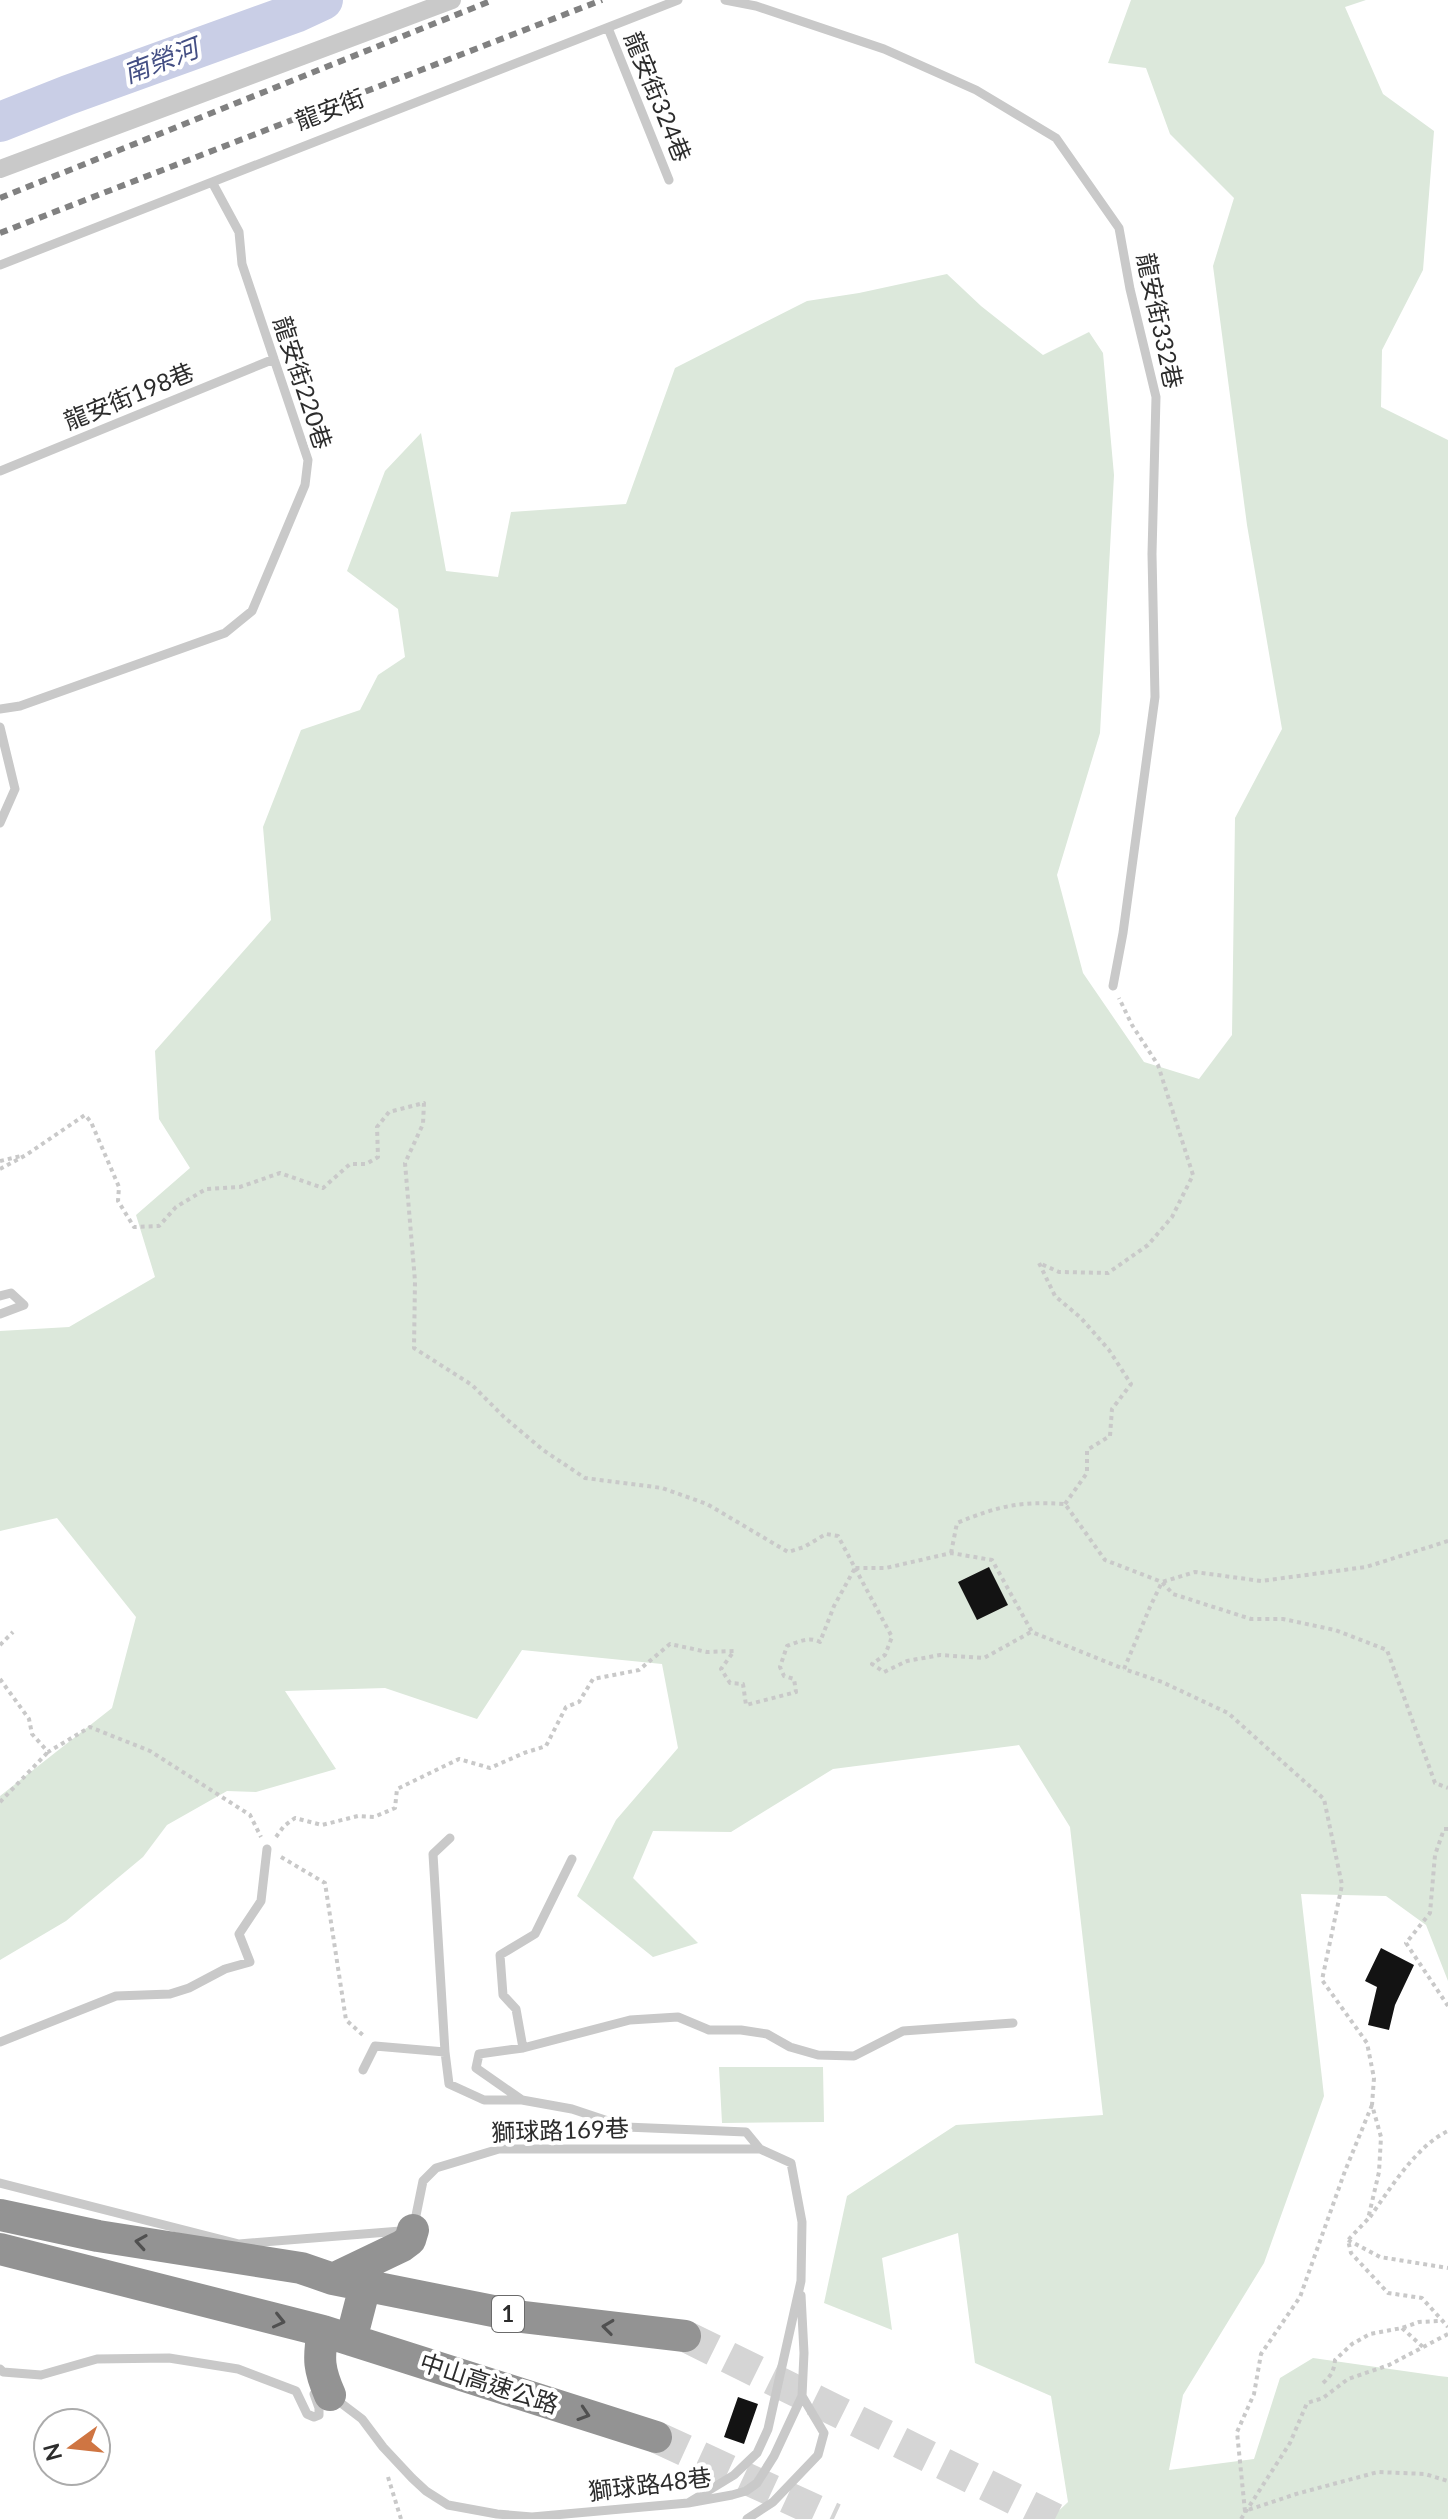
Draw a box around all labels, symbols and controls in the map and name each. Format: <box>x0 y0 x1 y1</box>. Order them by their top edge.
street label: 龍安街324巷 <box>619 27 698 166</box>
water label: 南榮河 <box>118 29 207 89</box>
street label: 龍安街 <box>291 82 368 135</box>
street label: 龍安街332巷 <box>1132 250 1189 391</box>
street label: 龍安街220巷 <box>268 313 339 453</box>
street label: 龍安街198巷 <box>59 356 198 435</box>
street label: 獅球路169巷 <box>491 2113 629 2146</box>
one-way arrow <box>134 2235 148 2252</box>
road number: 1 <box>492 2296 524 2332</box>
one-way arrow <box>271 2312 285 2329</box>
one-way arrow <box>601 2318 614 2335</box>
street label: 中山高速公路 <box>417 2347 562 2419</box>
one-way arrow <box>576 2405 590 2421</box>
north arrow <box>32 2407 112 2487</box>
text: N <box>37 2441 67 2464</box>
street label: 獅球路48巷 <box>587 2462 713 2505</box>

